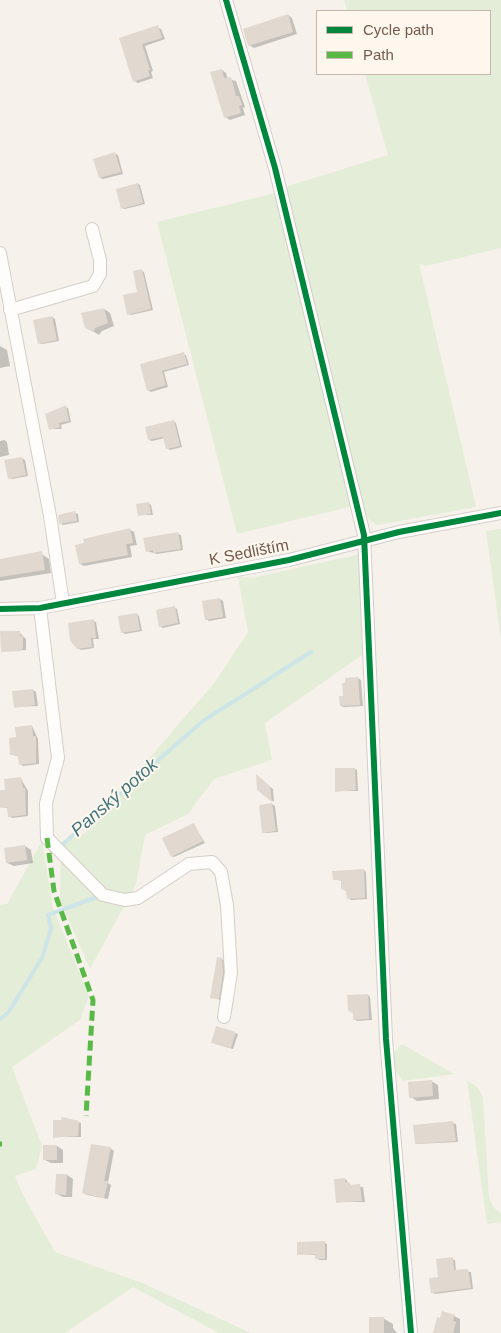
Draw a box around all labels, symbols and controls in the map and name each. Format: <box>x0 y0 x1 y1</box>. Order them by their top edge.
legend <box>316 10 491 75</box>
text: Cycle path <box>363 21 434 38</box>
text: Path <box>363 46 394 63</box>
street label: K Sedlištím <box>207 536 291 570</box>
water label: Panský potok <box>67 754 163 842</box>

